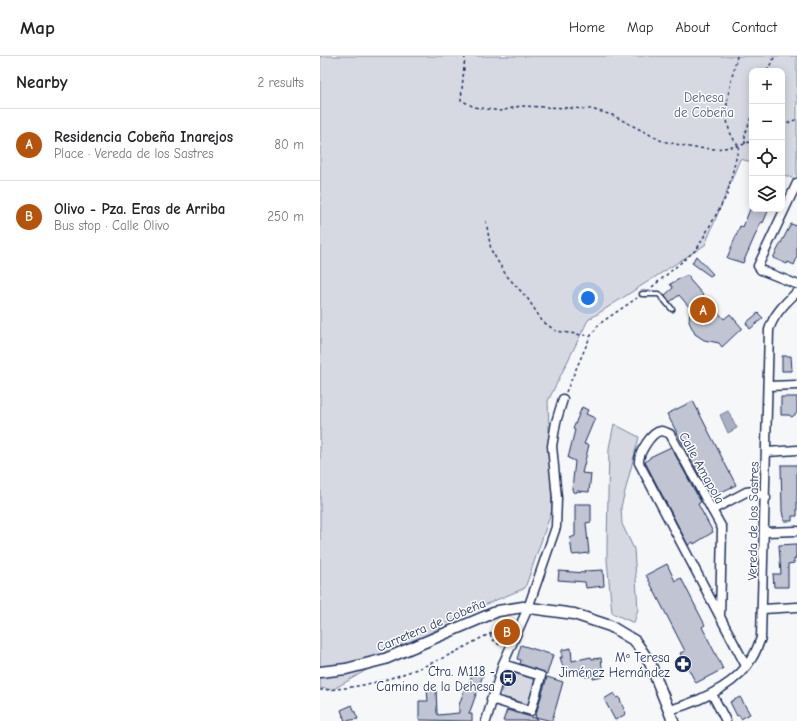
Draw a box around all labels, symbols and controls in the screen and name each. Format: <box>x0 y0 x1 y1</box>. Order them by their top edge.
text: Map <box>20 17 55 39</box>
text: Home <box>569 19 605 36</box>
text: Map <box>627 19 653 36</box>
text: About <box>675 19 710 36</box>
text: Contact <box>732 19 777 36</box>
map controls <box>749 68 785 212</box>
button: + <box>749 68 785 104</box>
text: Nearby <box>16 73 67 92</box>
text: 2 results <box>257 75 304 90</box>
park label: Dehesa de Cobeña <box>674 90 734 120</box>
button: − <box>749 104 785 140</box>
text: Residencia Cobeña Inarejos <box>54 128 233 146</box>
text: A <box>25 137 33 152</box>
text: 80 m <box>274 137 304 152</box>
button: locate <box>749 140 785 176</box>
text: Place · Vereda de los Sastres <box>54 146 214 161</box>
button: layers <box>749 176 785 212</box>
text: Olivo - Pza. Eras de Arriba <box>54 200 225 218</box>
text: B <box>25 209 33 224</box>
text: 250 m <box>267 209 304 224</box>
text: Bus stop · Calle Olivo <box>54 218 169 233</box>
your location <box>578 288 598 308</box>
pin: A <box>690 295 716 325</box>
street label: Calle Amapola <box>676 430 728 506</box>
street label: Vereda de los Sastres <box>744 461 762 581</box>
street label: Carretera de Cobeña <box>374 595 488 655</box>
pin: B <box>494 617 520 647</box>
place label: Mª Teresa Jiménez Hernández <box>559 650 670 680</box>
pharmacy icon: Mª Teresa Jiménez Hernández <box>673 654 693 674</box>
place label: Ctra. M118 - Camino de la Dehesa <box>376 664 495 694</box>
bus stop icon: Ctra. M118 - Camino de la Dehesa <box>498 668 518 688</box>

